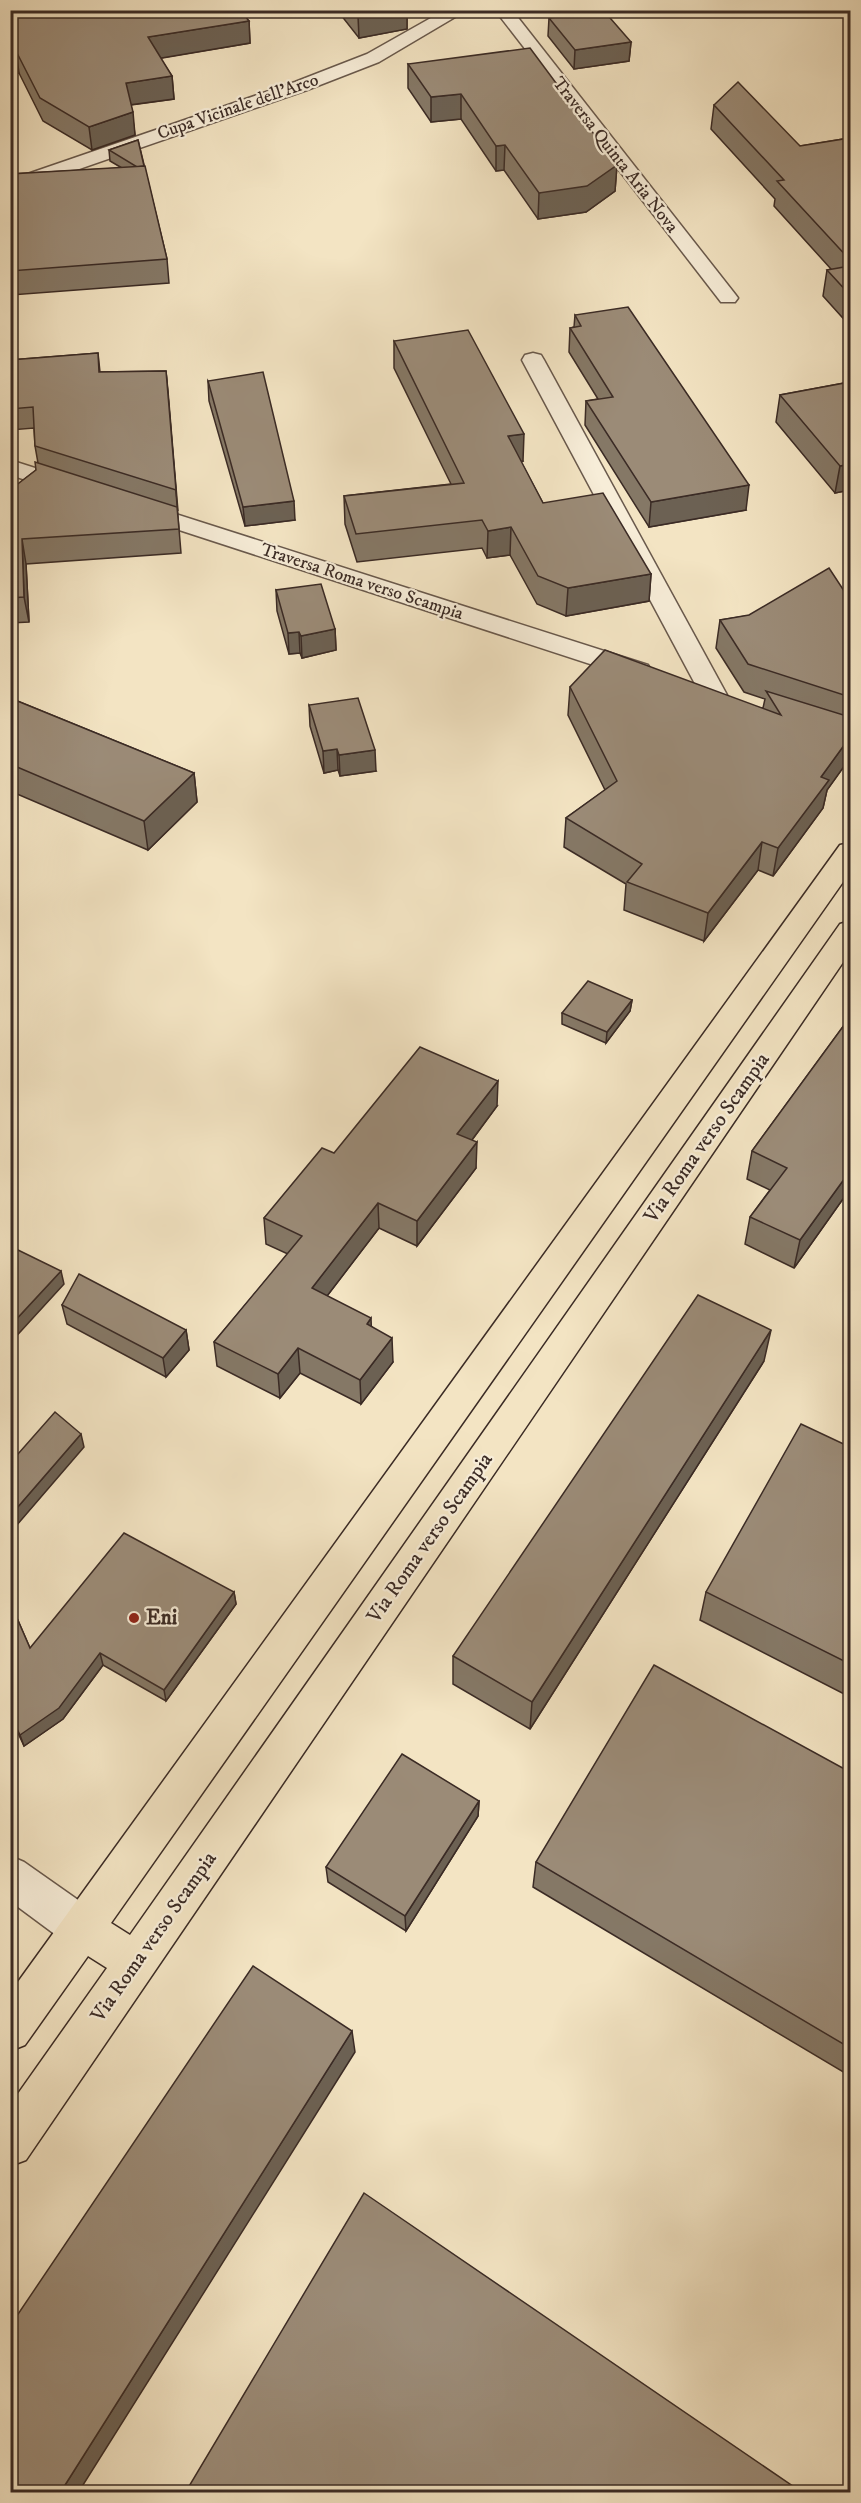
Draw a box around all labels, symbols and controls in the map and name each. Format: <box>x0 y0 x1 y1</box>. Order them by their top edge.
street label: Cupa Vicinale dell'Arco <box>154 69 322 145</box>
street label: Traversa Quinta Aria Nova <box>547 73 683 238</box>
street label: Traversa Roma verso Scampia <box>258 539 466 625</box>
street label: Via Roma verso Scampia <box>638 1048 776 1229</box>
street label: Via Roma verso Scampia <box>361 1448 499 1629</box>
place label: Eni <box>146 1605 178 1631</box>
marker: Eni <box>127 1611 141 1625</box>
street label: Via Roma verso Scampia <box>85 1847 223 2028</box>

